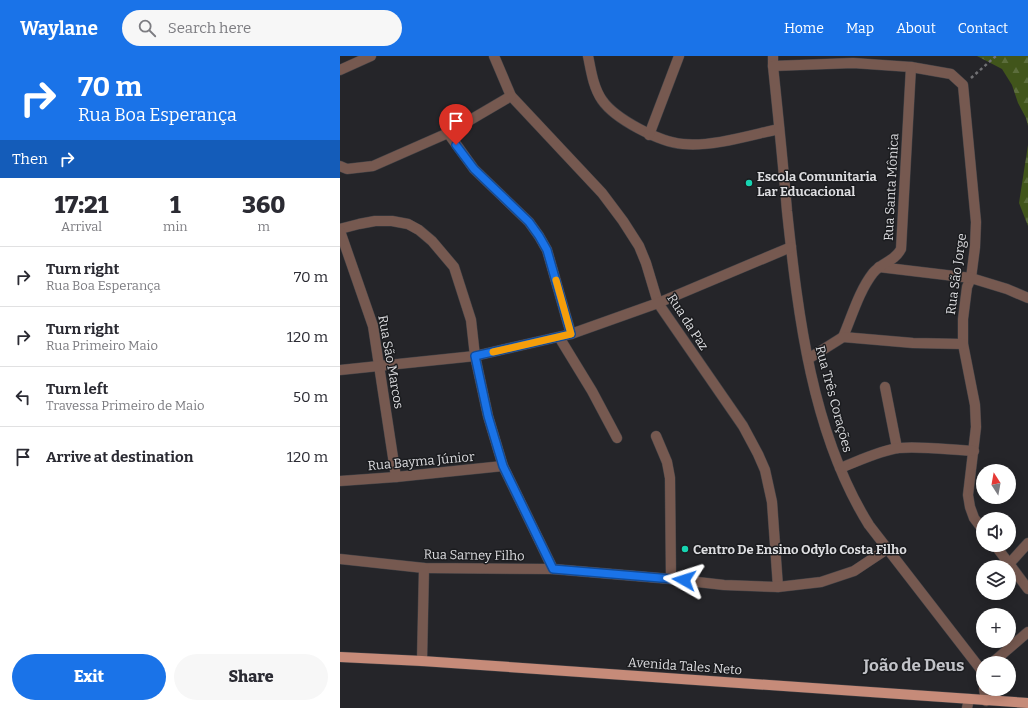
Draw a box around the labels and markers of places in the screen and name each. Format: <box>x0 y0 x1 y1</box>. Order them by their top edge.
pin <box>439 104 473 145</box>
place label: Escola Comunitaria Lar Educacional <box>757 169 878 199</box>
marker: Escola Comunitaria Lar Educacional <box>744 178 754 188</box>
place label: Centro De Ensino Odylo Costa Filho <box>693 542 907 557</box>
marker: Centro De Ensino Odylo Costa Filho <box>680 544 690 554</box>

